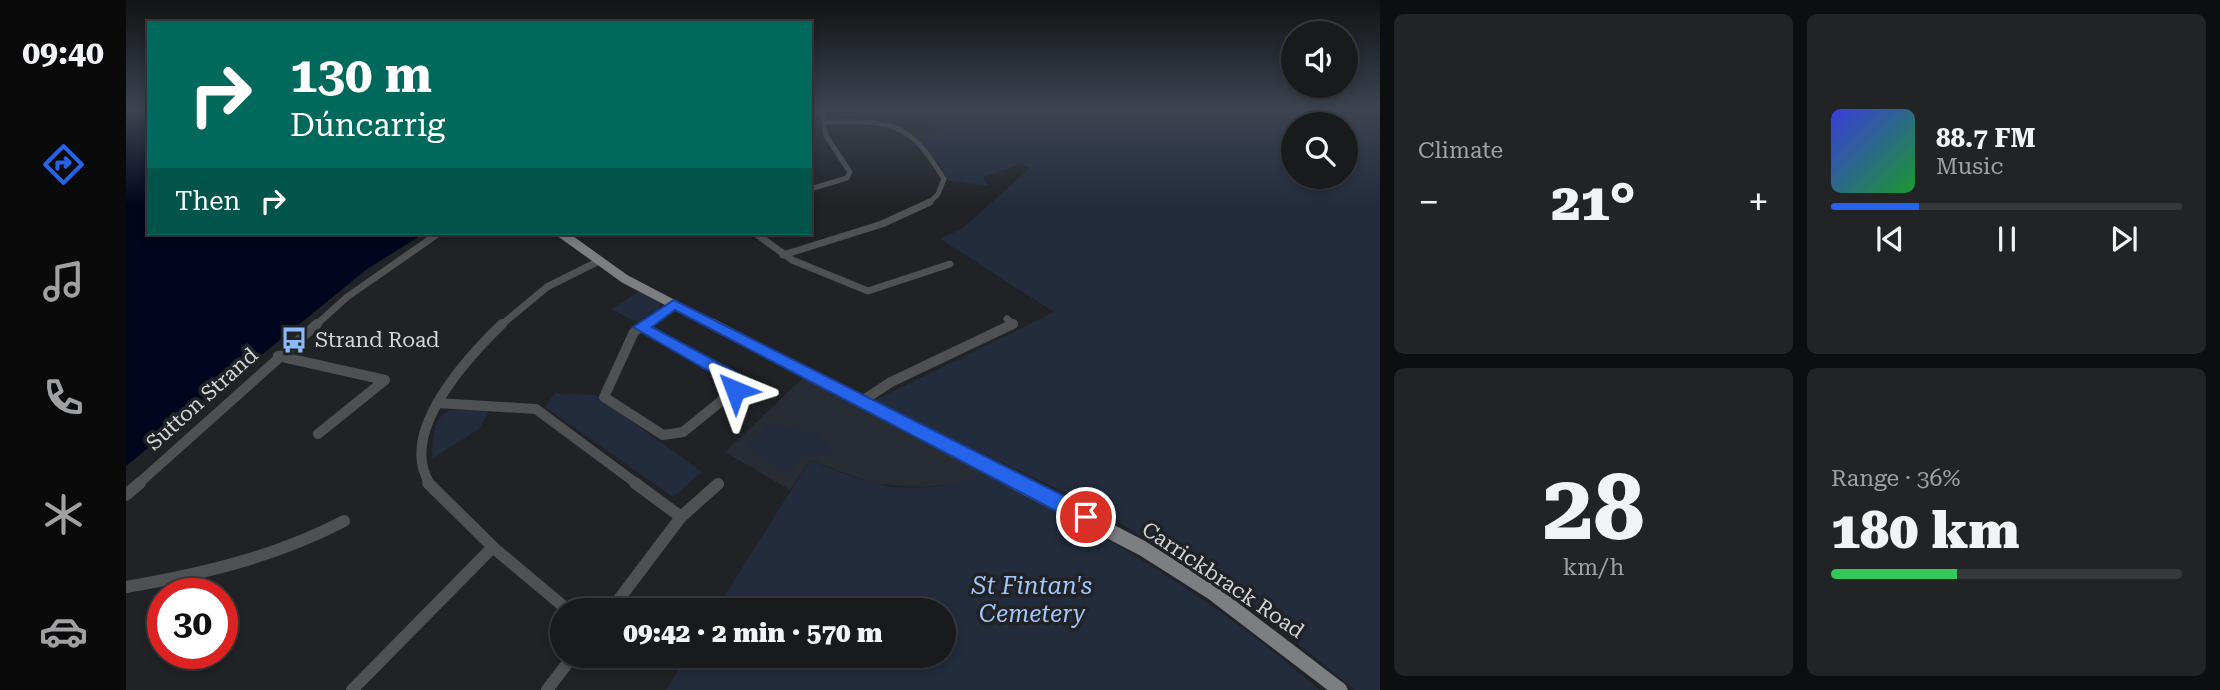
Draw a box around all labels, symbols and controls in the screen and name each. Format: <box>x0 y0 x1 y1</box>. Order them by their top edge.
map controls <box>1281 21 1358 189</box>
button: sound <box>1281 21 1358 98</box>
text: 09:40 <box>22 34 104 72</box>
text: 130 m <box>290 47 432 104</box>
icon: right <box>175 49 266 140</box>
text: Dúncarrig <box>290 106 445 144</box>
button: search <box>1281 112 1358 189</box>
text: 88.7 FM <box>1936 123 2036 153</box>
text: Climate <box>1418 137 1503 164</box>
icon: directions <box>39 140 88 189</box>
text: Music <box>1936 153 2003 180</box>
text: 21° <box>1551 172 1636 233</box>
text: − <box>1418 180 1439 224</box>
text: + <box>1748 180 1769 224</box>
icon: right <box>254 182 292 220</box>
text: Then <box>175 186 240 216</box>
icon: previous <box>1871 220 1909 258</box>
icon: pause <box>1988 220 2026 258</box>
icon: next <box>2105 220 2143 258</box>
icon: music <box>39 257 88 306</box>
bus stop icon: Strand Road <box>279 325 309 355</box>
place label: Strand Road <box>315 328 440 352</box>
street label: Sutton Strand <box>141 342 263 455</box>
position arrow <box>698 353 772 427</box>
icon: phone <box>39 373 88 422</box>
text: 28 <box>1543 455 1644 561</box>
text: Range · 36% <box>1831 465 1960 492</box>
pin <box>1056 487 1116 547</box>
icon: climate <box>39 490 88 539</box>
icon: arrive <box>1067 498 1105 536</box>
text: 180 km <box>1831 500 2019 561</box>
street label: Carrickbrack Road <box>1138 517 1309 643</box>
text: km/h <box>1563 554 1624 581</box>
park label: St Fintan's Cemetery <box>971 572 1092 628</box>
speed limit sign: 30 <box>147 578 238 669</box>
icon: car <box>39 607 88 656</box>
text: 09:42 · 2 min · 570 m <box>623 618 883 648</box>

